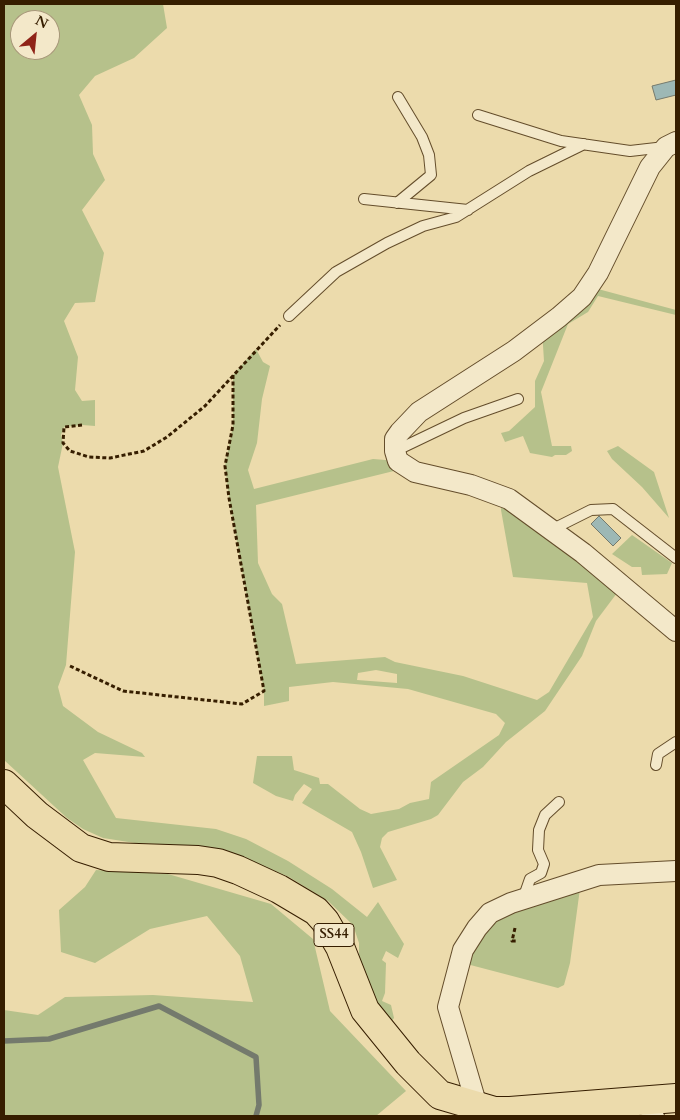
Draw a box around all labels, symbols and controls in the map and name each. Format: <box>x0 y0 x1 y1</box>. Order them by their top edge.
north arrow <box>10 10 60 60</box>
text: N <box>32 11 52 33</box>
road number: SS44 <box>314 924 354 946</box>

